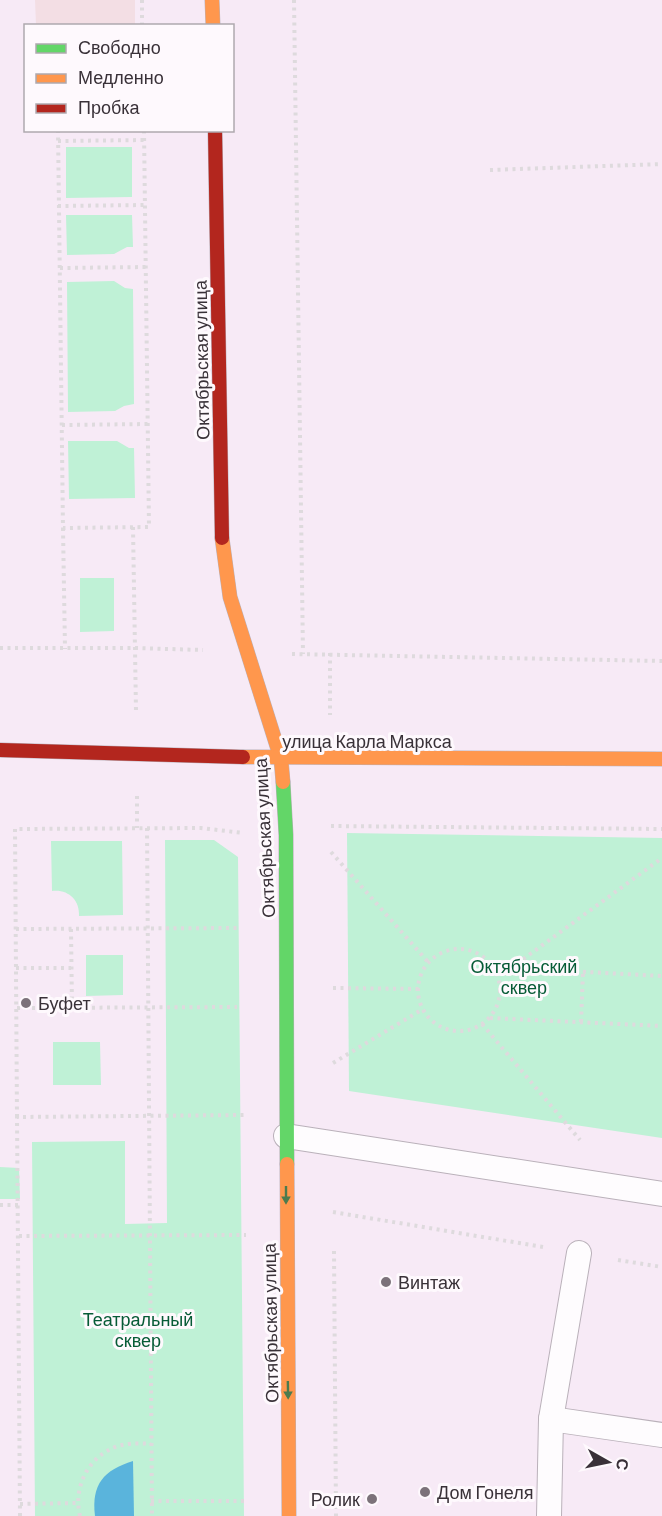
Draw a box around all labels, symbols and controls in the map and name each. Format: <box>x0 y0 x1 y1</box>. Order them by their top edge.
legend <box>24 24 234 132</box>
text: Свободно <box>78 36 161 58</box>
text: Медленно <box>78 66 164 88</box>
text: Пробка <box>78 96 141 118</box>
street label: Октябрьская улица <box>189 279 213 440</box>
street label: улица Карла Маркса <box>282 730 453 752</box>
street label: Октябрьская улица <box>249 757 279 918</box>
park label: Октябрьский сквер <box>471 955 577 998</box>
place label: Буфет <box>38 992 91 1014</box>
marker: Буфет <box>19 996 33 1010</box>
one-way arrow <box>282 1185 291 1204</box>
street label: Октябрьская улица <box>258 1242 282 1403</box>
place label: Винтаж <box>398 1271 460 1293</box>
marker: Винтаж <box>379 1275 393 1289</box>
park label: Театральный сквер <box>83 1308 193 1351</box>
one-way arrow <box>283 1380 293 1399</box>
north arrow <box>578 1432 638 1492</box>
text: С <box>613 1457 634 1472</box>
place label: Дом Гонеля <box>437 1481 534 1503</box>
marker: Дом Гонеля <box>418 1485 432 1499</box>
place label: Ролик <box>311 1488 360 1510</box>
marker: Ролик <box>365 1492 379 1506</box>

